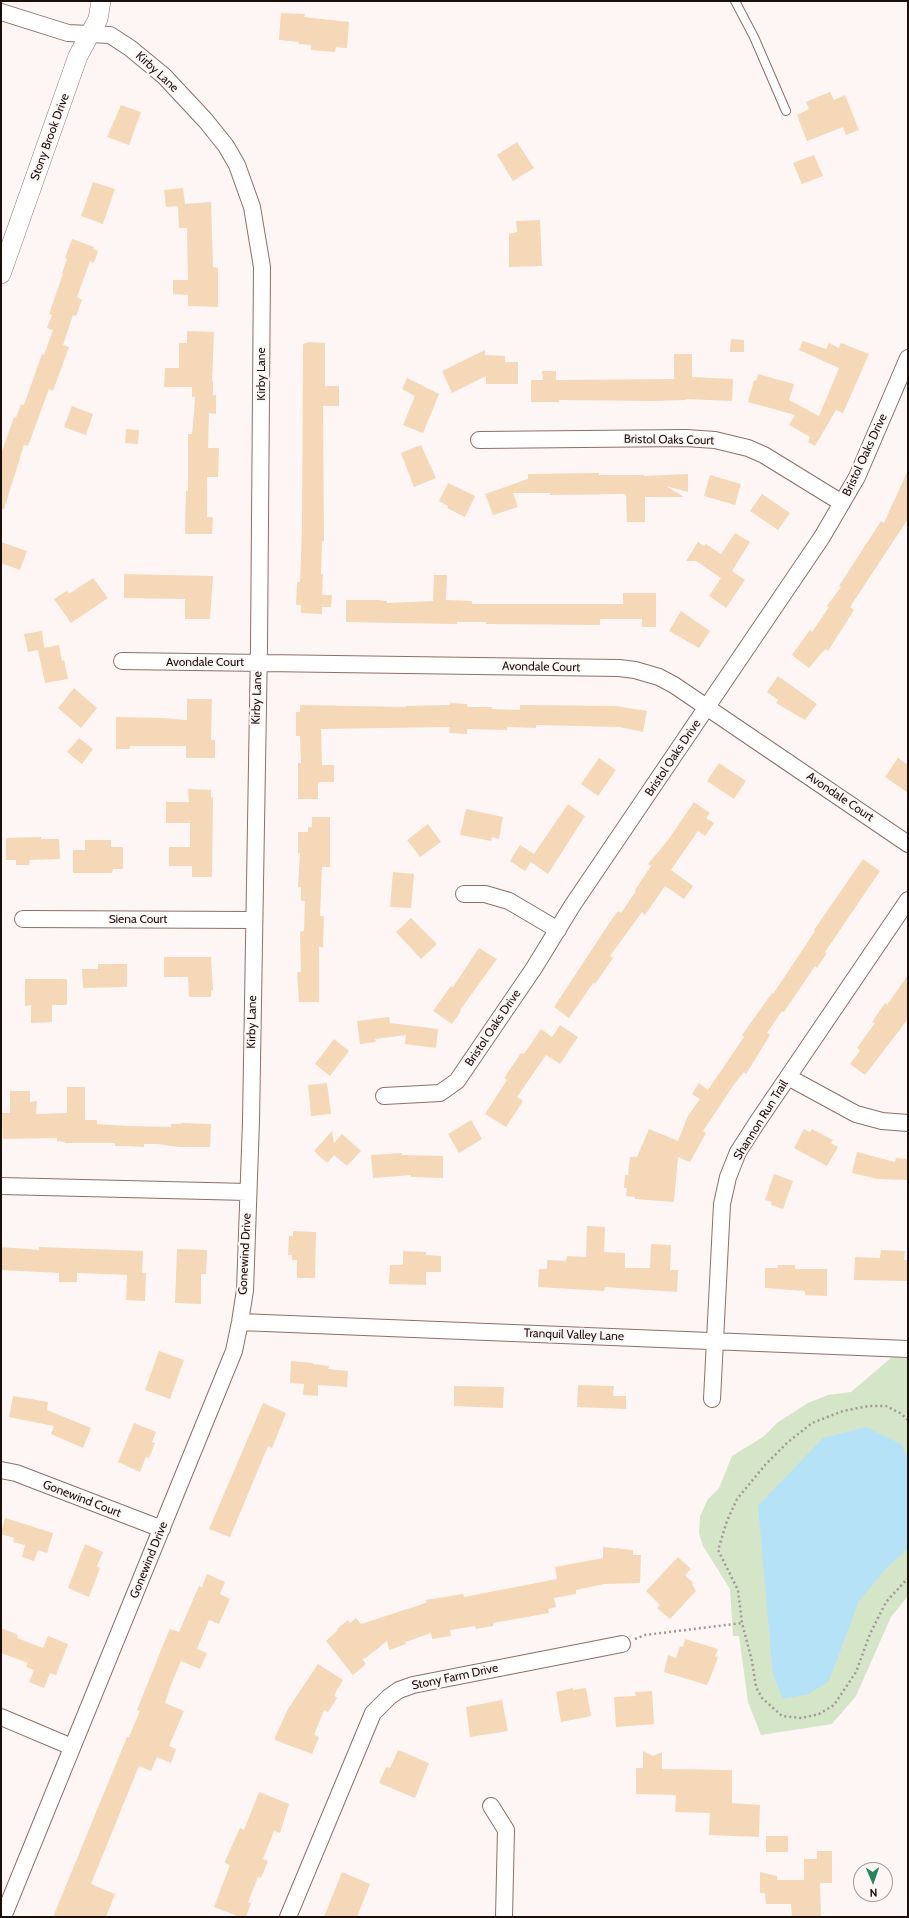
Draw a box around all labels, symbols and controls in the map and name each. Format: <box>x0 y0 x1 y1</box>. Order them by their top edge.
street label: Kirby Lane <box>133 49 181 95</box>
street label: Stony Brook Drive <box>28 91 72 183</box>
street label: Kirby Lane <box>254 347 268 401</box>
street label: Bristol Oaks Drive <box>840 411 890 499</box>
street label: Bristol Oaks Court <box>624 432 714 448</box>
street label: Avondale Court <box>166 655 244 669</box>
street label: Avondale Court <box>502 659 580 675</box>
street label: Kirby Lane <box>249 671 265 725</box>
street label: Bristol Oaks Drive <box>642 717 704 799</box>
street label: Avondale Court <box>804 769 876 825</box>
street label: Siena Court <box>109 912 167 926</box>
street label: Bristol Oaks Drive <box>462 987 524 1069</box>
street label: Kirby Lane <box>244 995 260 1049</box>
street label: Shannon Run Trail <box>731 1077 791 1163</box>
street label: Gonewind Drive <box>236 1213 254 1295</box>
street label: Tranquil Valley Lane <box>524 1326 624 1344</box>
street label: Gonewind Court <box>41 1477 123 1521</box>
street label: Gonewind Drive <box>127 1519 171 1601</box>
street label: Stony Farm Drive <box>410 1661 500 1693</box>
north arrow <box>853 1862 893 1902</box>
text: N <box>869 1886 878 1900</box>

